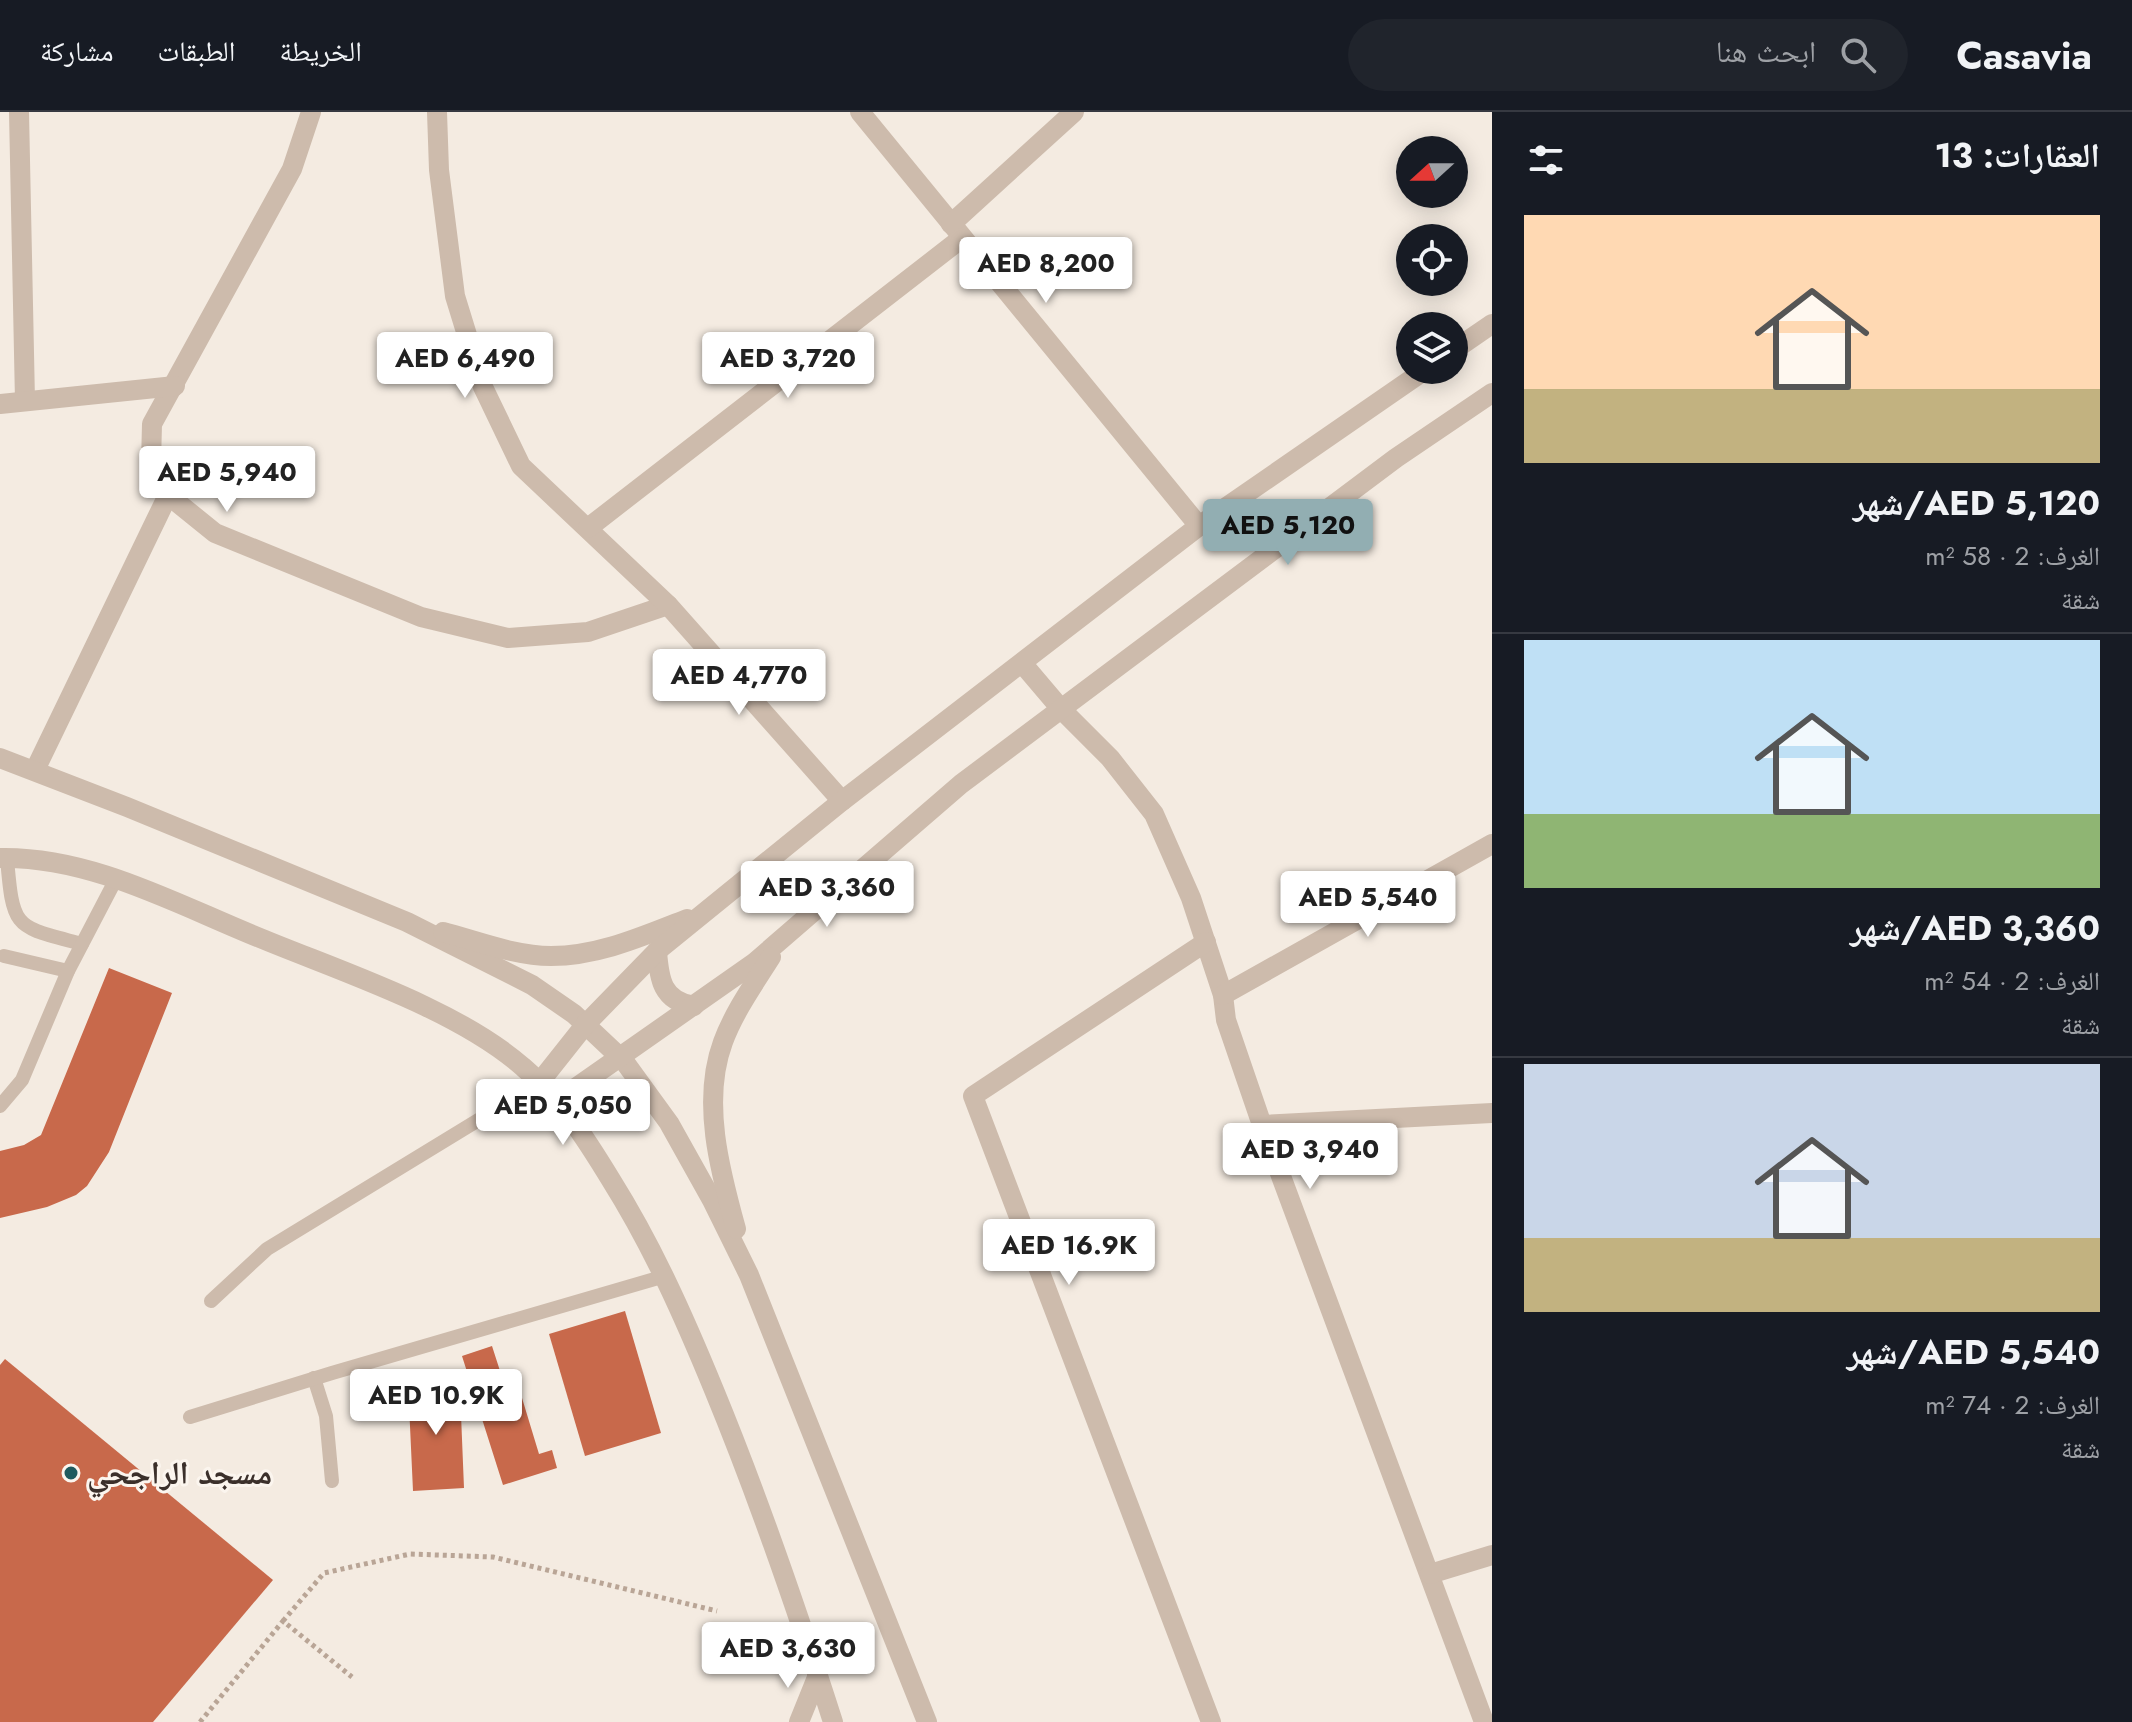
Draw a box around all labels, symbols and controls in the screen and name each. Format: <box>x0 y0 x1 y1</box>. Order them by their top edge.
search box <box>1348 19 1908 91</box>
text: Casavia <box>1956 28 2092 83</box>
text: ابحث هنا <box>1716 30 1816 73</box>
text: مشاركة <box>40 31 114 72</box>
text: الطبقات <box>158 31 235 72</box>
text: الخريطة <box>279 31 362 72</box>
icon: search <box>1836 33 1880 77</box>
text: العقارات: 13 <box>1934 131 2100 180</box>
north arrow <box>1396 136 1468 208</box>
map controls <box>1396 136 1468 384</box>
icon: filters <box>1524 138 1568 182</box>
button: locate <box>1396 224 1468 296</box>
pin: AED 8,200 <box>954 237 1138 305</box>
text: AED 8,200 <box>977 244 1115 282</box>
icon: home <box>1740 267 1884 411</box>
button: layers <box>1396 312 1468 384</box>
pin: AED 6,490 <box>373 332 557 400</box>
pin: AED 3,720 <box>696 332 880 400</box>
text: AED 6,490 <box>395 339 535 377</box>
text: AED 3,720 <box>720 339 856 377</box>
pin: AED 5,940 <box>135 446 319 514</box>
text: AED 5,940 <box>157 453 297 491</box>
text: AED 5,120/شهر <box>1853 479 2100 528</box>
pin: AED 5,120 <box>1196 499 1380 567</box>
text: AED 5,120 <box>1221 506 1355 544</box>
text: الغرف: 2 · 58 m² <box>1925 537 2100 575</box>
text: شقة <box>2061 581 2100 619</box>
pin: AED 4,770 <box>647 649 831 717</box>
text: AED 4,770 <box>671 656 807 694</box>
icon: home <box>1740 692 1884 836</box>
pin: AED 3,360 <box>735 861 919 929</box>
text: AED 3,360 <box>759 868 895 906</box>
pin: AED 5,540 <box>1276 871 1460 939</box>
text: AED 5,540 <box>1299 878 1437 916</box>
text: AED 3,360/شهر <box>1850 904 2100 953</box>
text: الغرف: 2 · 54 m² <box>1924 962 2100 1000</box>
text: شقة <box>2061 1006 2100 1044</box>
pin: AED 5,050 <box>471 1079 655 1147</box>
text: AED 5,050 <box>494 1086 632 1124</box>
icon: home <box>1740 1116 1884 1260</box>
pin: AED 3,940 <box>1218 1123 1402 1191</box>
text: AED 3,940 <box>1241 1130 1379 1168</box>
pin: AED 16.9K <box>977 1219 1161 1287</box>
text: AED 16.9K <box>1001 1226 1137 1264</box>
text: AED 5,540/شهر <box>1847 1328 2100 1377</box>
pin: AED 10.9K <box>344 1369 528 1437</box>
text: AED 10.9K <box>368 1376 504 1414</box>
text: الغرف: 2 · 74 m² <box>1925 1386 2100 1424</box>
text: شقة <box>2061 1430 2100 1468</box>
place label: مسجد الراجحي <box>87 1450 272 1498</box>
marker: مسجد الراجحي <box>62 1464 80 1482</box>
pin: AED 3,630 <box>696 1622 880 1690</box>
text: AED 3,630 <box>720 1629 856 1667</box>

